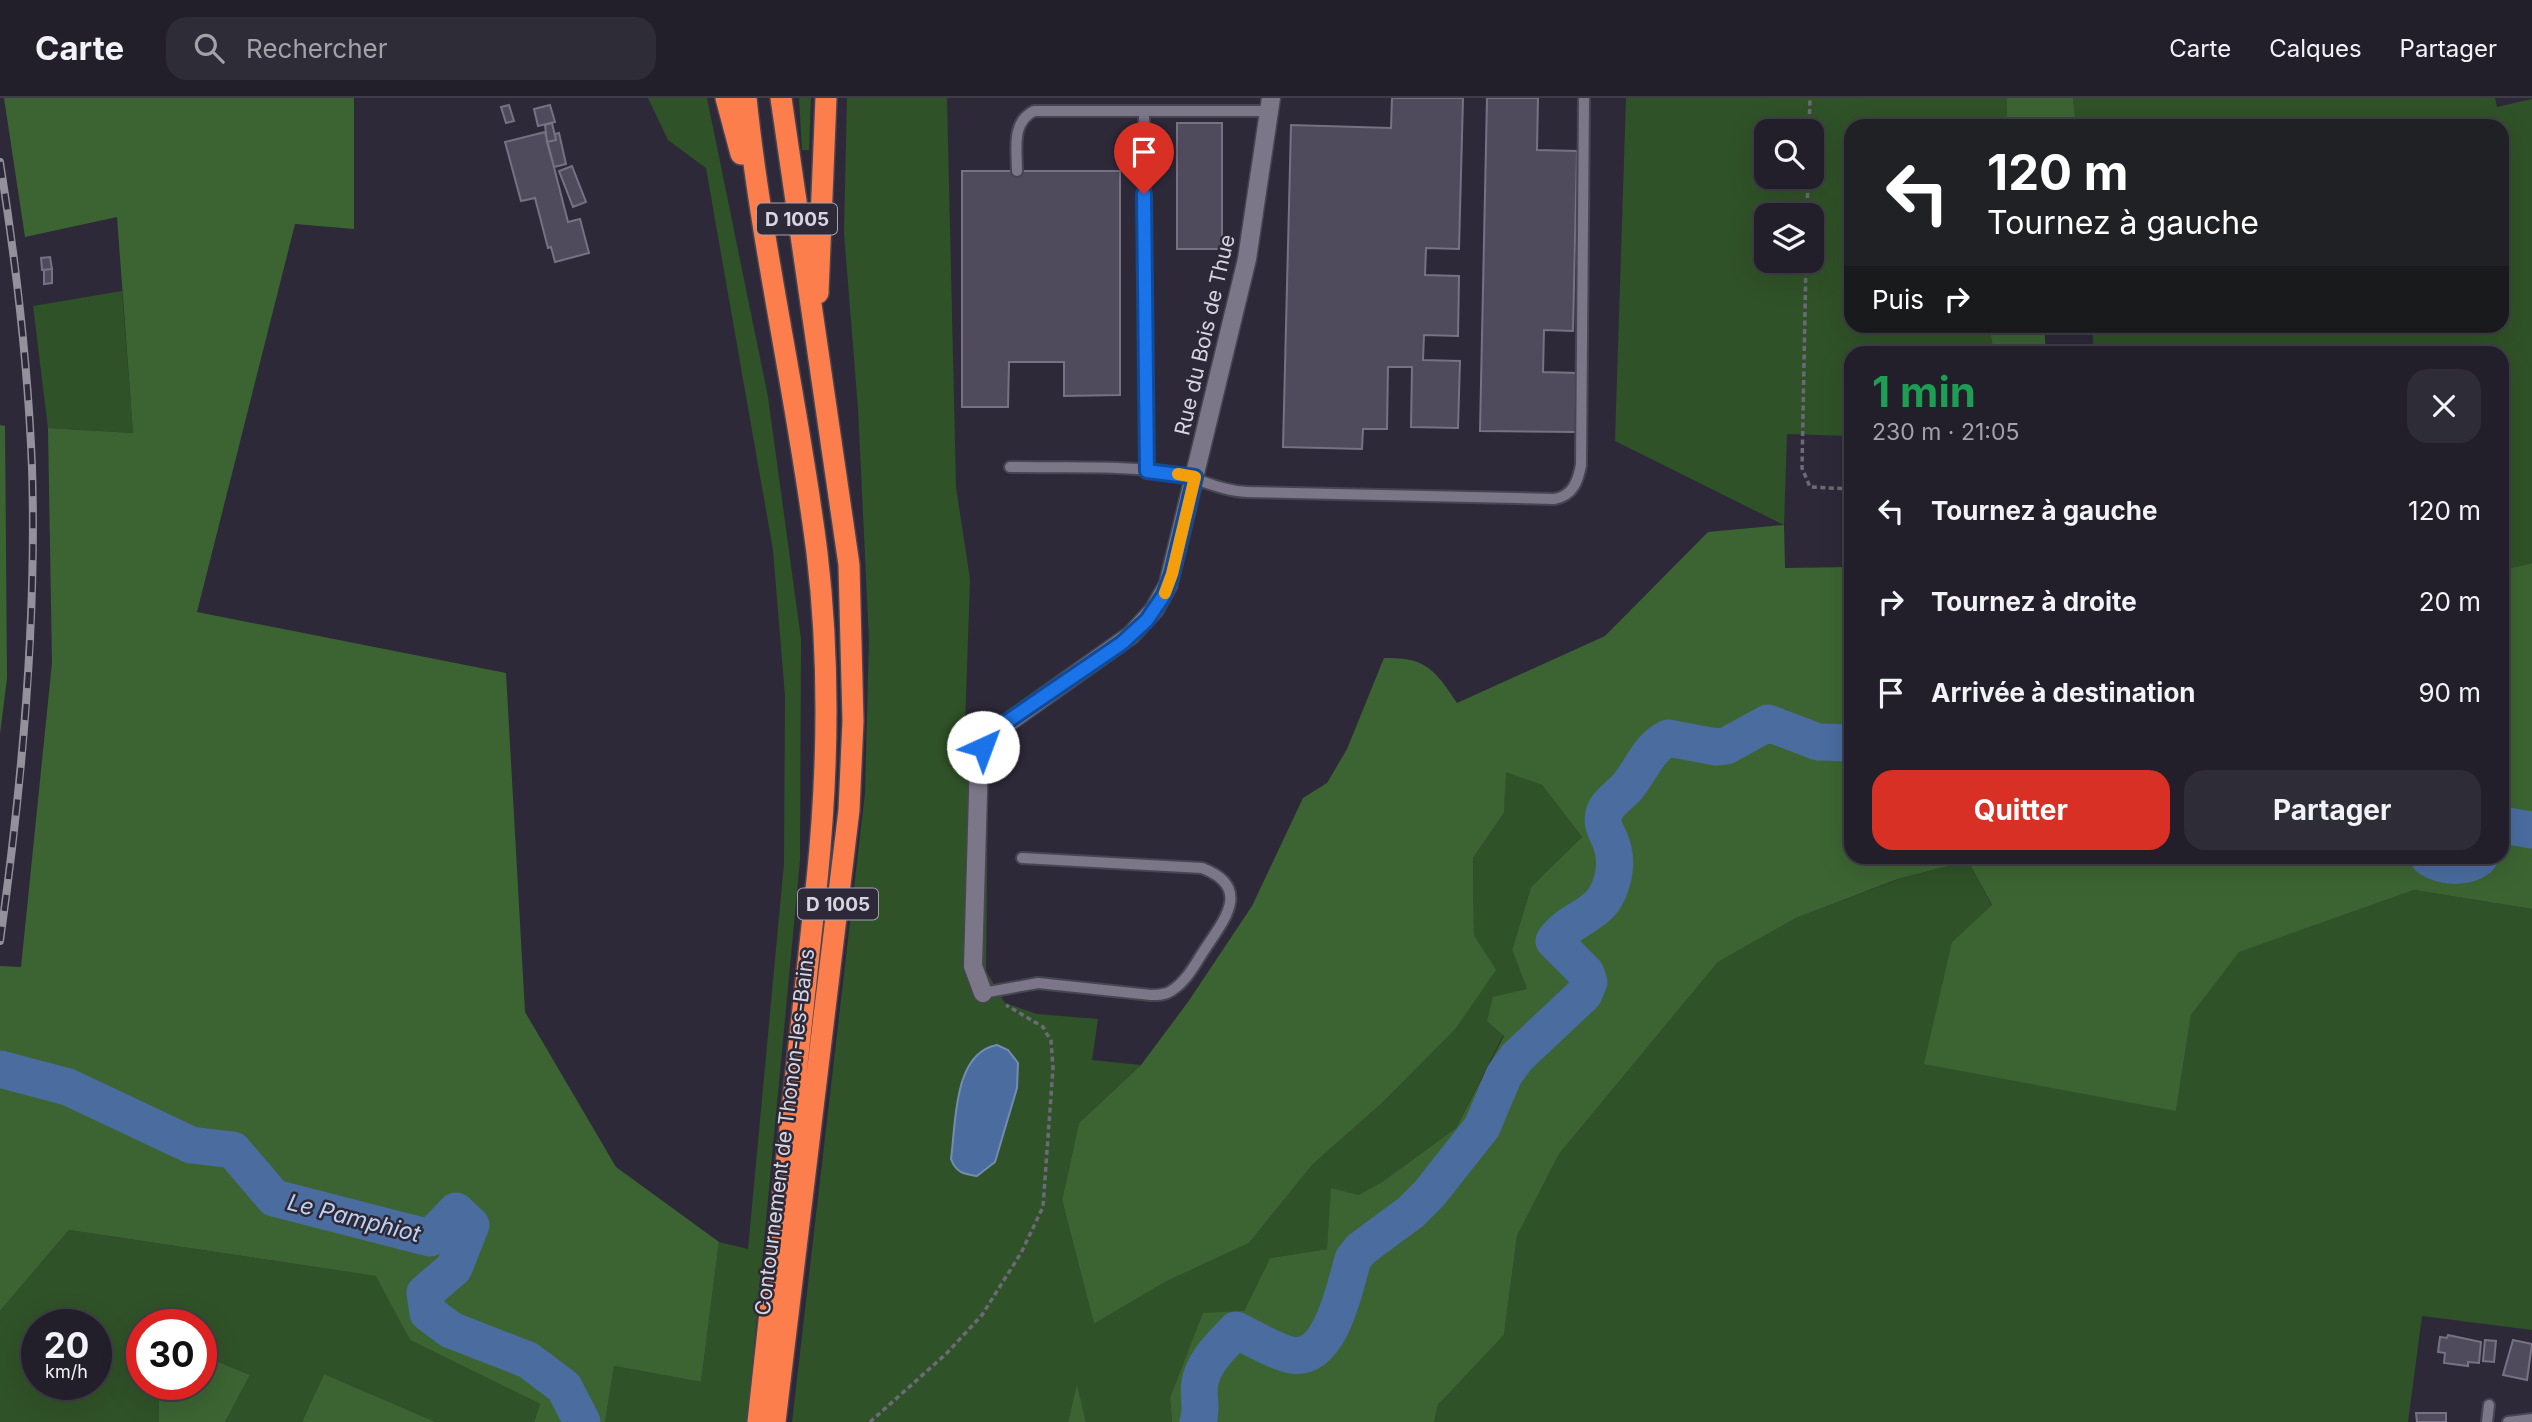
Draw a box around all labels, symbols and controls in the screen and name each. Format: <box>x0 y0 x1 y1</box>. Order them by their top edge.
search box <box>166 17 656 80</box>
text: Carte <box>35 28 124 68</box>
icon: search <box>190 29 228 67</box>
text: Rechercher <box>246 33 388 64</box>
text: Carte <box>2169 34 2231 63</box>
text: Calques <box>2269 34 2362 63</box>
text: Partager <box>2400 34 2497 63</box>
map controls <box>1754 119 1824 273</box>
button: search <box>1754 119 1824 189</box>
pin <box>1114 122 1174 194</box>
icon: arrive <box>1125 133 1163 171</box>
text: 120 m <box>1987 143 2128 202</box>
icon: left <box>1872 147 1963 238</box>
road number: D 1005 <box>757 203 837 234</box>
button: layers <box>1754 203 1824 273</box>
text: Tournez à gauche <box>1987 203 2259 242</box>
street label: Rue du Bois de Thue <box>1169 232 1240 438</box>
icon: right <box>1938 280 1976 318</box>
text: Puis <box>1872 284 1924 315</box>
text: 1 min <box>1872 366 1976 417</box>
button: close <box>2407 369 2481 443</box>
text: 230 m · 21:05 <box>1872 418 2019 446</box>
icon: left <box>1872 492 1910 530</box>
text: Tournez à gauche <box>1931 495 2157 526</box>
text: 120 m <box>2408 495 2481 526</box>
icon: right <box>1872 583 1910 621</box>
text: Tournez à droite <box>1931 586 2137 617</box>
text: 20 m <box>2419 586 2481 617</box>
icon: arrive <box>1872 674 1910 712</box>
text: Arrivée à destination <box>1931 677 2196 708</box>
text: 90 m <box>2418 677 2481 708</box>
position arrow <box>946 710 1020 784</box>
button: Quitter <box>1872 770 2170 850</box>
button: Partager <box>2184 770 2481 850</box>
road number: D 1005 <box>798 888 878 919</box>
street label: Contournement de Thonon-les-Bains <box>750 947 819 1317</box>
water label: Le Pamphiot <box>285 1188 424 1248</box>
speed limit sign: 30 <box>126 1309 217 1400</box>
text: 20 <box>44 1324 89 1366</box>
text: km/h <box>45 1361 88 1382</box>

